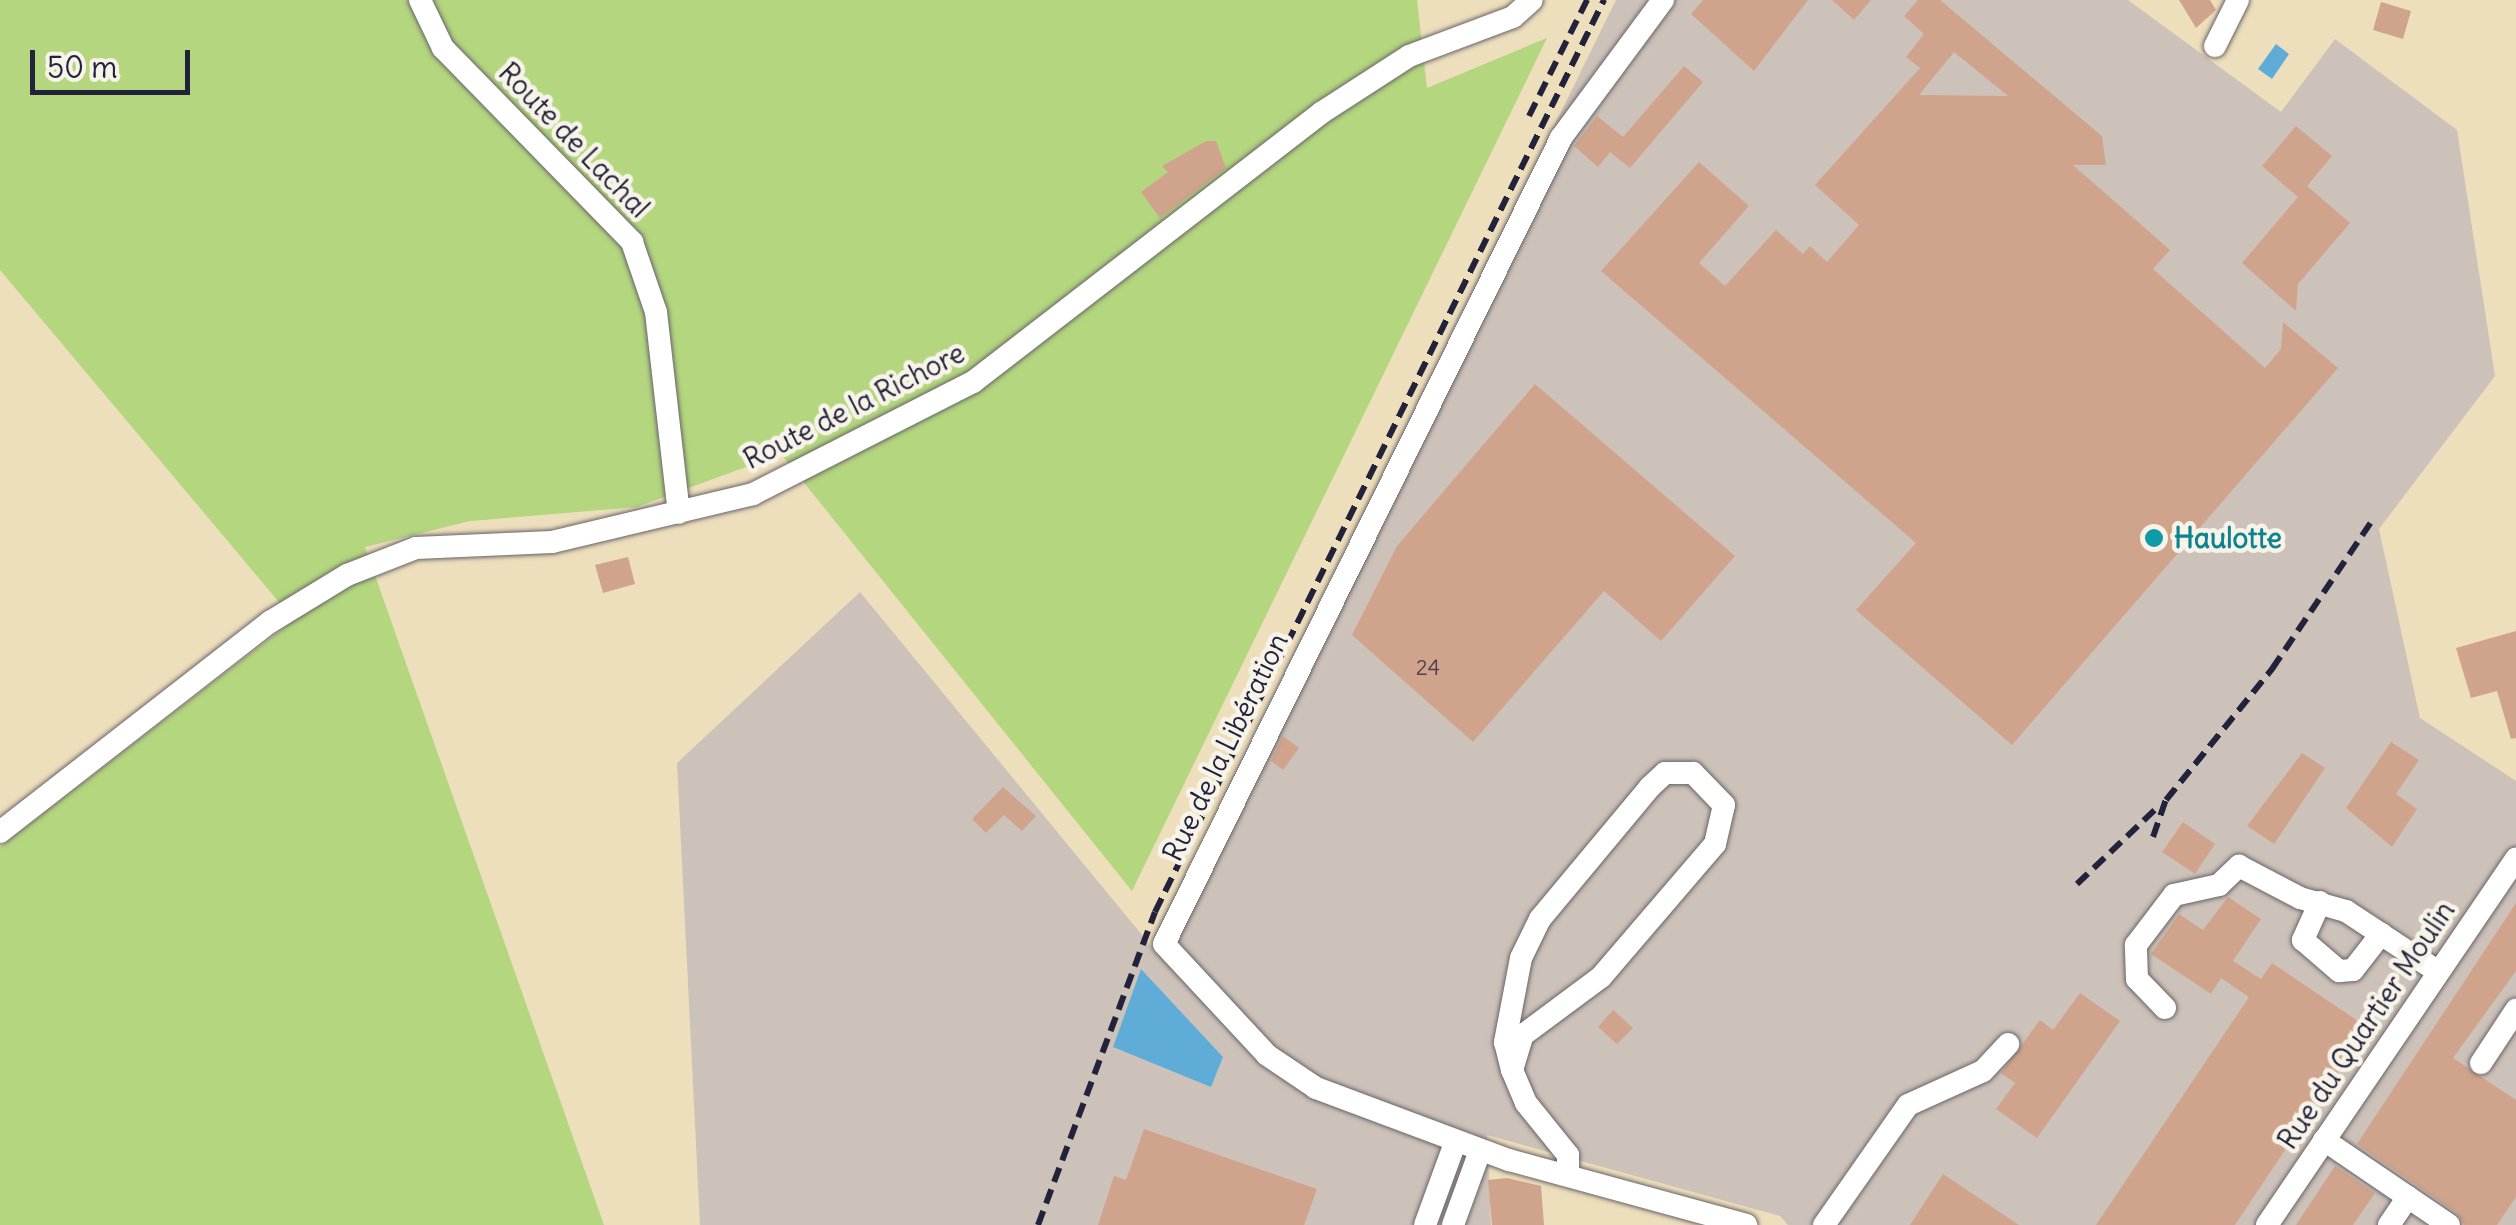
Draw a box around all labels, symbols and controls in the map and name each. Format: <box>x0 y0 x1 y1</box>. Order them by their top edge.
scale bar <box>35 30 195 92</box>
text: 50 m <box>47 48 117 86</box>
street label: Route de Lachal <box>492 56 656 224</box>
street label: Route de la Richore <box>738 336 970 476</box>
place label: Haulotte <box>2174 521 2282 555</box>
marker: Haulotte <box>2143 527 2165 549</box>
street label: Rue de la Libération <box>1155 628 1295 866</box>
house number: 24 <box>1416 655 1440 681</box>
street label: Rue du Quartier Moulin <box>2270 895 2462 1155</box>

